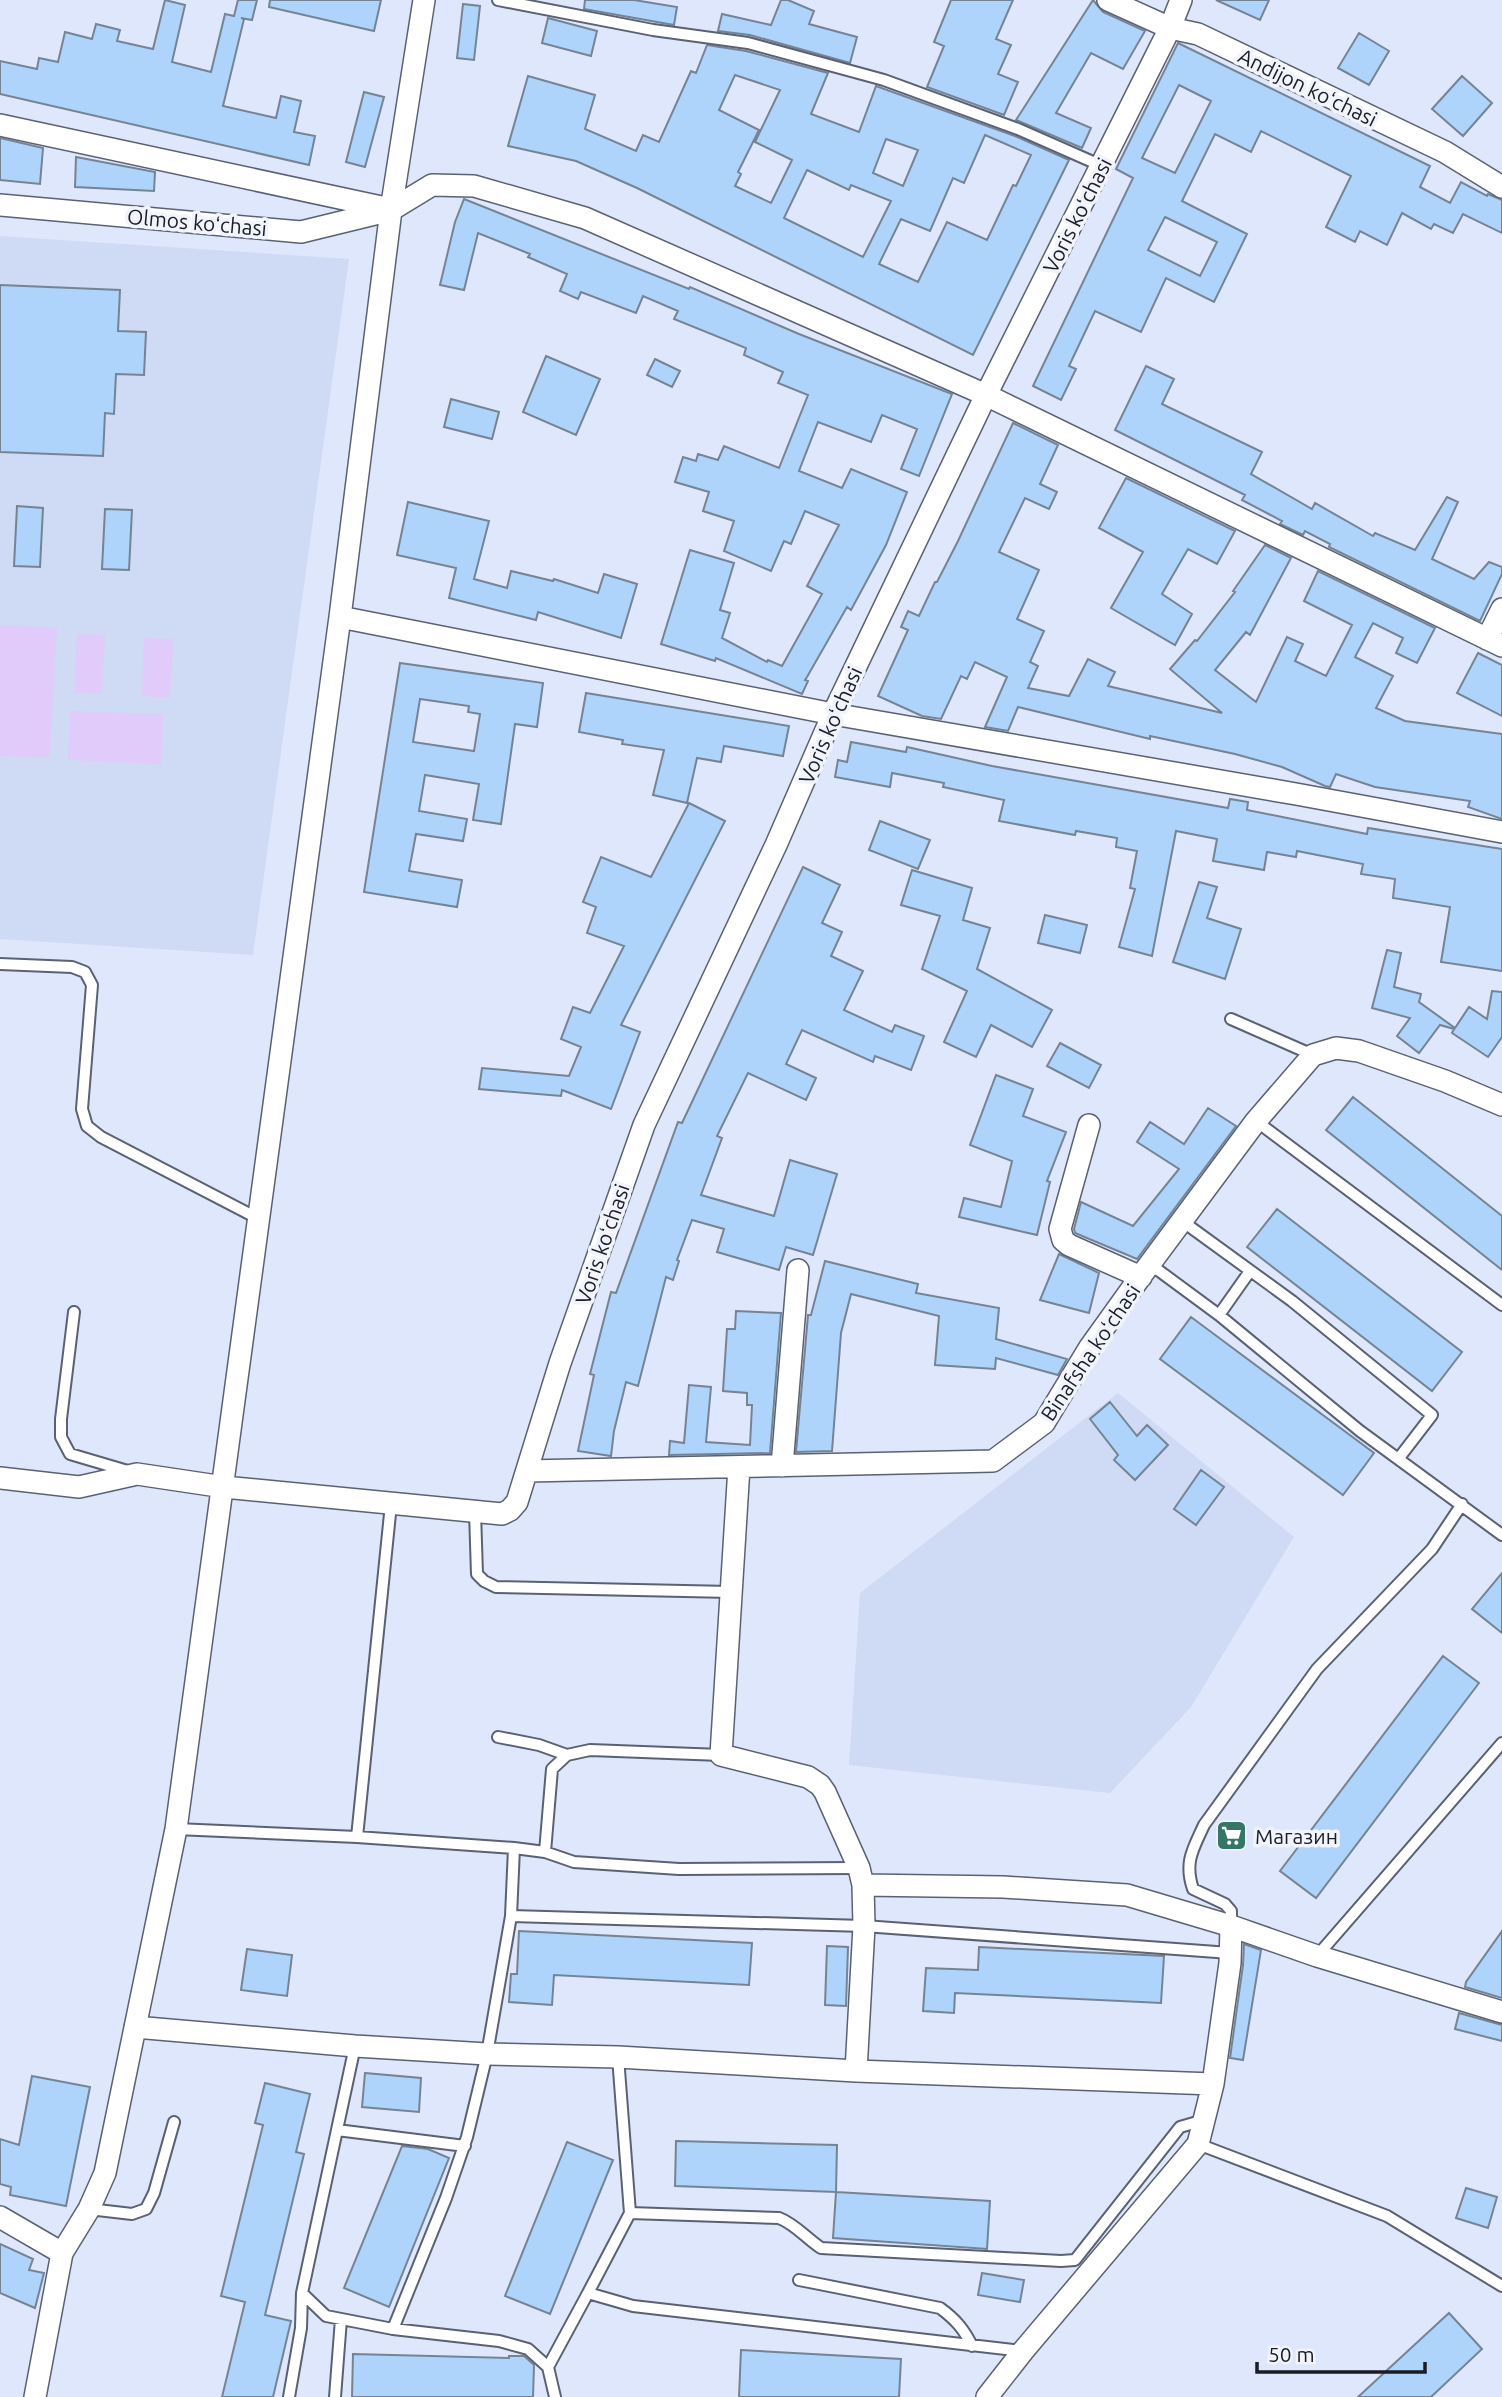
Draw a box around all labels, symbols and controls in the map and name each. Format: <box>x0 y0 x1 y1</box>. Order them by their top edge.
street label: Andijon koʻchasi <box>1235 43 1381 131</box>
street label: Voris koʻchasi <box>1038 154 1116 276</box>
street label: Olmos koʻchasi <box>126 204 268 240</box>
street label: Voris koʻchasi <box>793 663 867 787</box>
street label: Voris koʻchasi <box>570 1181 634 1307</box>
street label: Binafsha koʻchasi <box>1035 1279 1145 1425</box>
supermarket icon: Магазин <box>1215 1819 1249 1853</box>
place label: Магазин <box>1255 1824 1338 1848</box>
scale bar <box>1257 2330 1425 2374</box>
text: 50 m <box>1268 2342 1315 2366</box>

